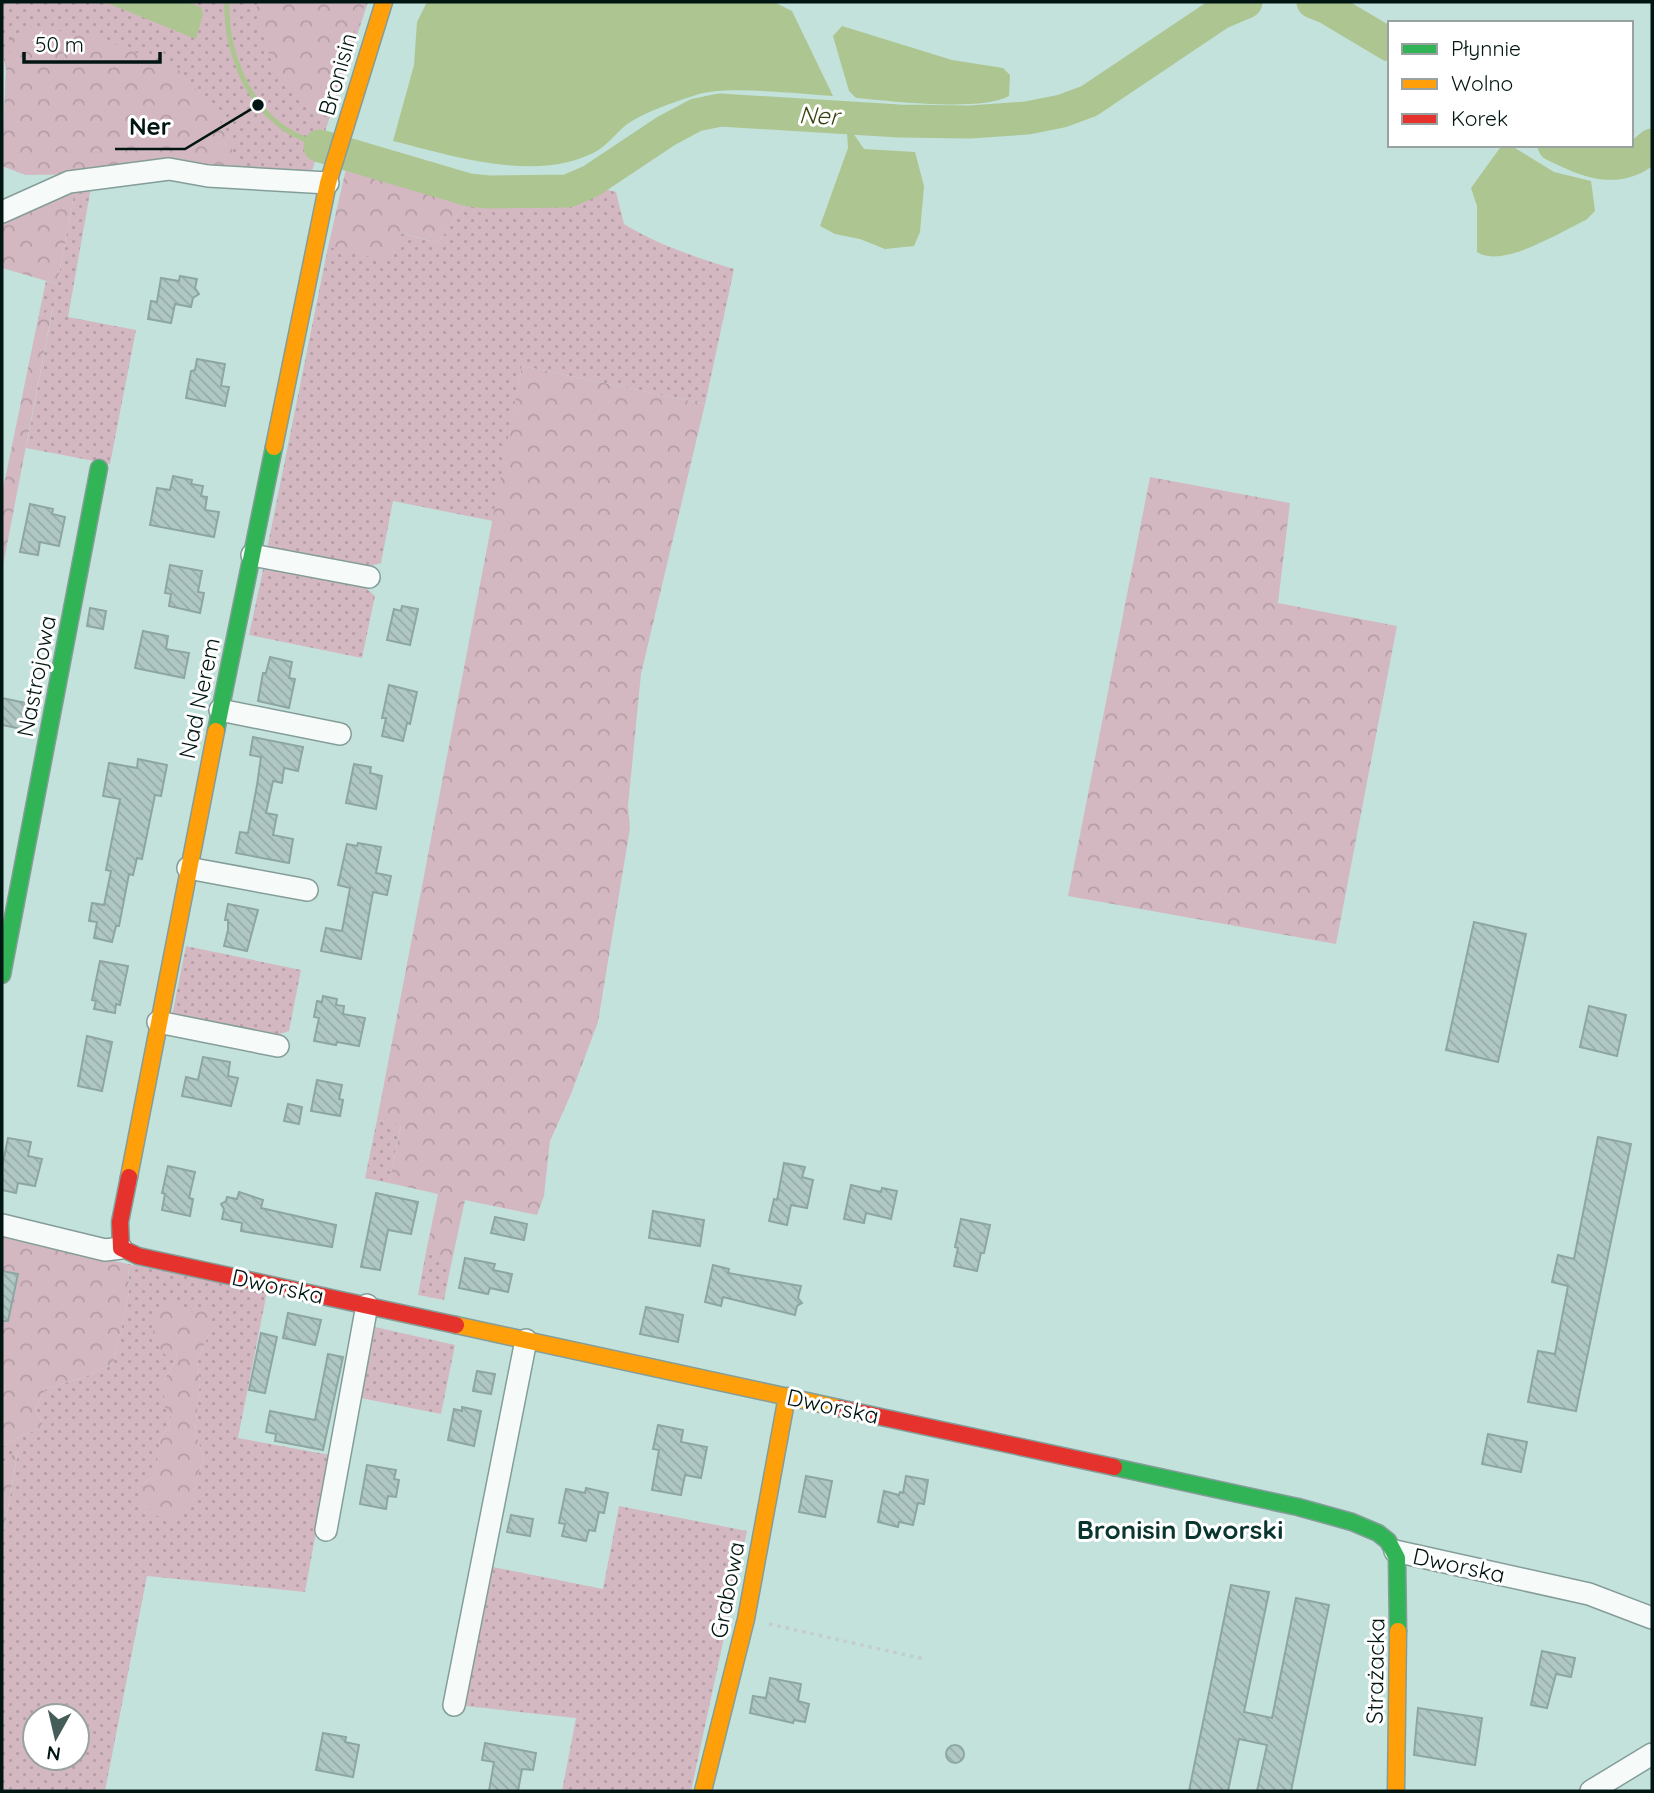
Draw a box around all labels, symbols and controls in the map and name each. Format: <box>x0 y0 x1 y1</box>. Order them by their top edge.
scale bar <box>24 21 161 65</box>
legend <box>1388 21 1633 147</box>
street label: Bronisin <box>311 29 363 119</box>
text: 50 m <box>35 31 84 57</box>
text: Płynnie <box>1451 35 1521 61</box>
text: Wolno <box>1451 70 1513 96</box>
water label: Ner <box>798 99 843 131</box>
callout: Ner <box>115 104 185 149</box>
text: Korek <box>1451 105 1508 131</box>
text: Ner <box>129 111 171 141</box>
street label: Nastrojowa <box>10 613 62 739</box>
street label: Nad Nerem <box>172 635 226 761</box>
street label: Dworska <box>229 1262 327 1310</box>
street label: Dworska <box>784 1382 882 1430</box>
district label: Bronisin Dworski <box>1077 1513 1283 1546</box>
street label: Grabowa <box>703 1539 751 1641</box>
street label: Dworska <box>1410 1541 1508 1589</box>
street label: Strażacka <box>1360 1618 1390 1724</box>
north arrow <box>21 1702 91 1772</box>
text: N <box>45 1741 62 1767</box>

